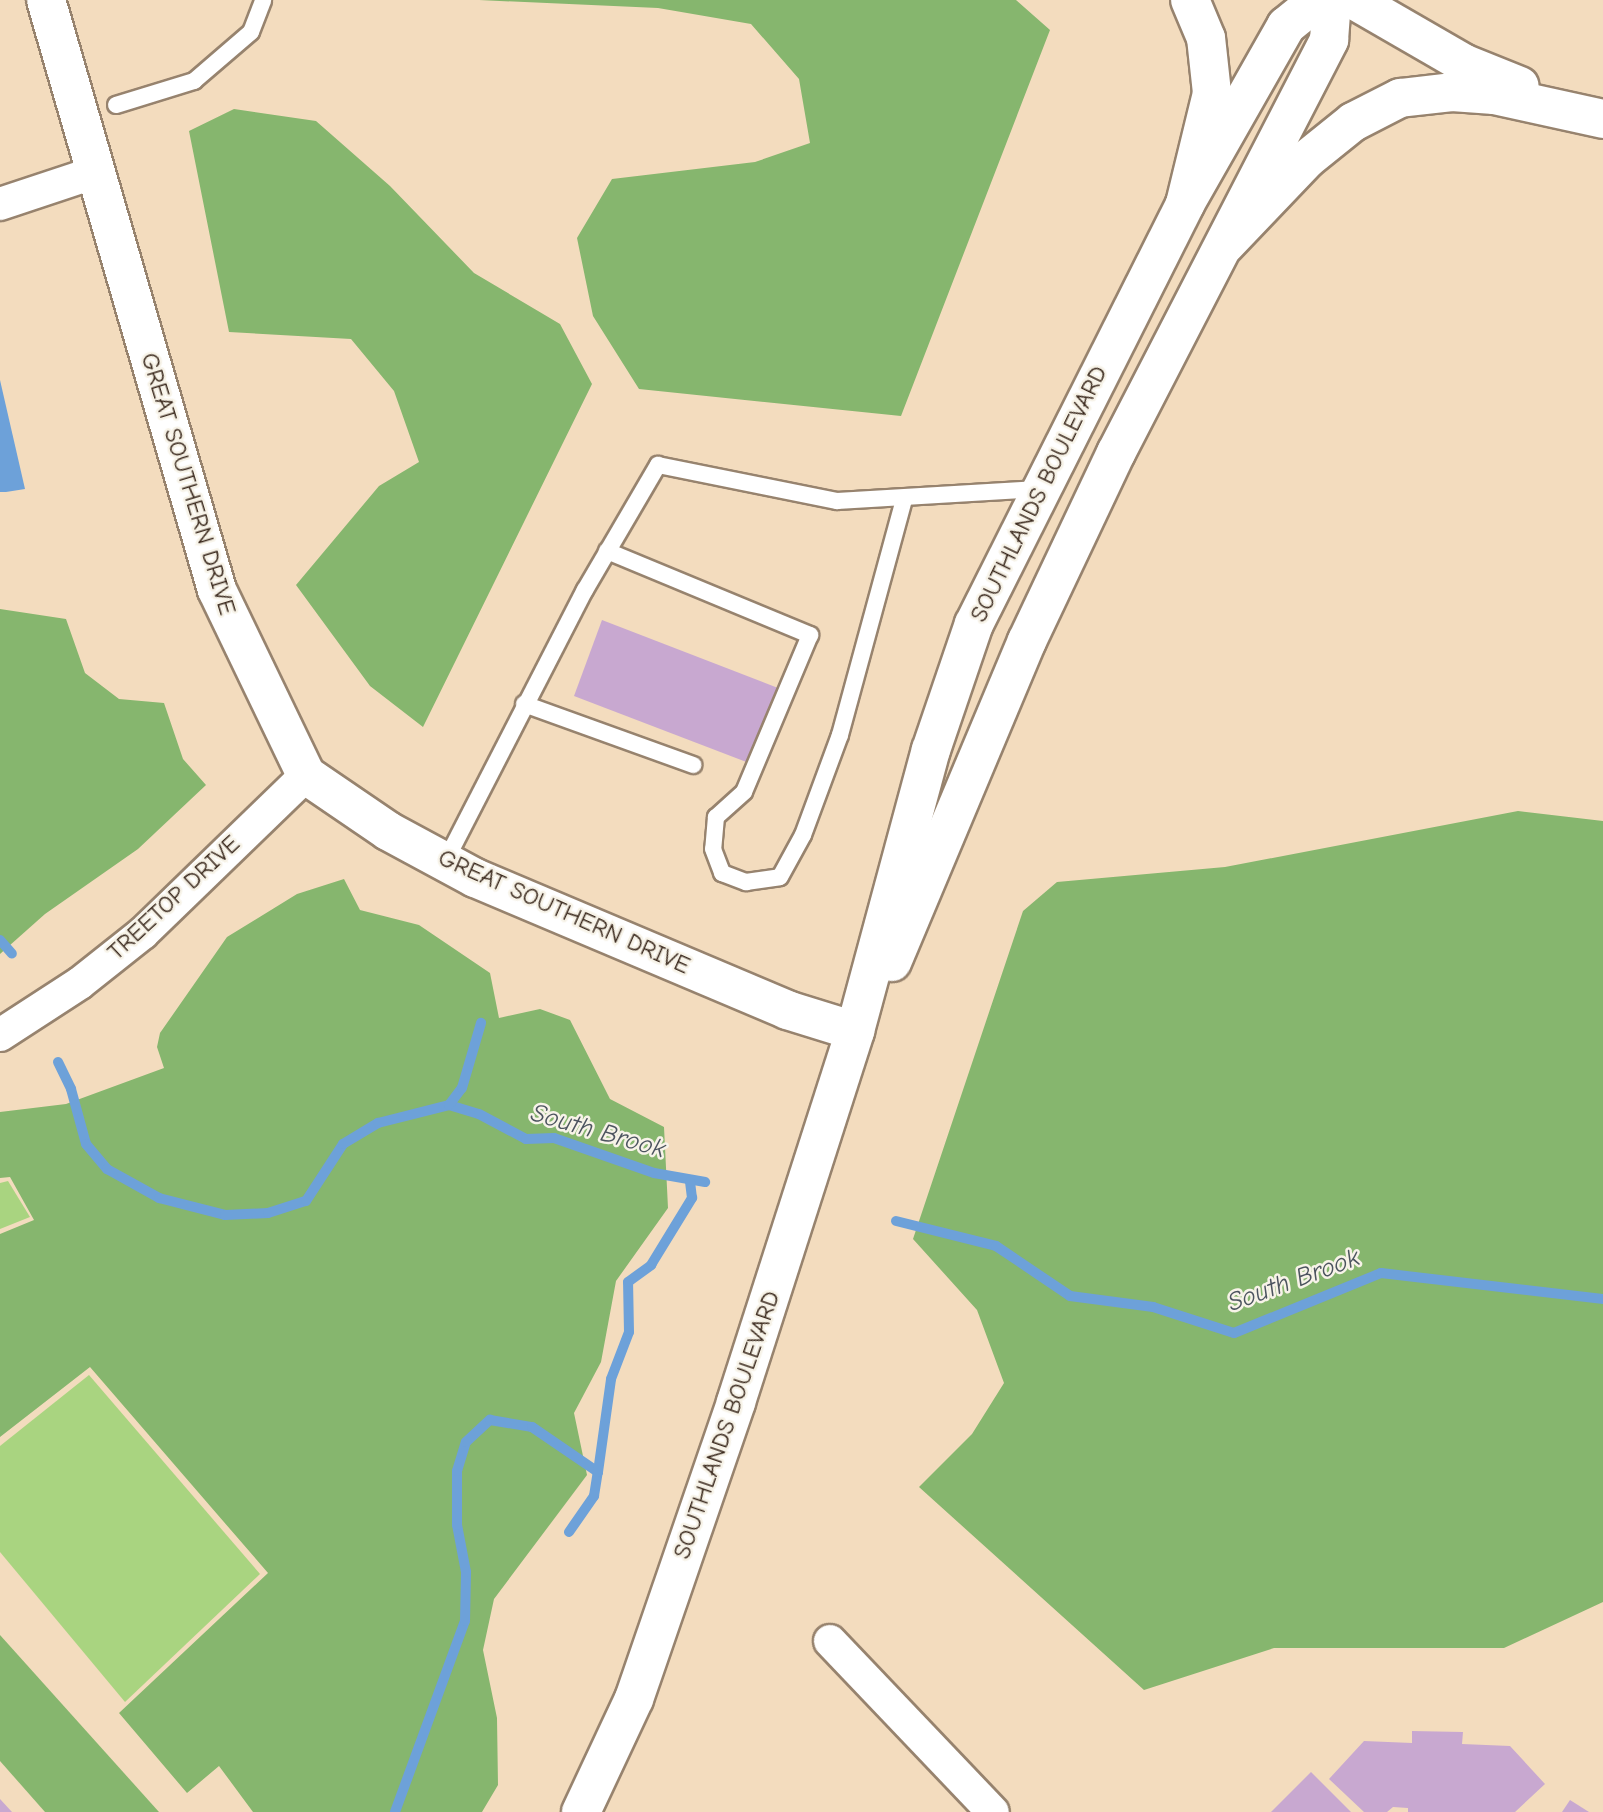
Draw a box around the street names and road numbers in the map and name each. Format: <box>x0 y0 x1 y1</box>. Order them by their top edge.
street label: GREAT SOUTHERN DRIVE <box>134 349 242 619</box>
street label: SOUTHLANDS BOULEVARD <box>964 361 1114 627</box>
street label: TREETOP DRIVE <box>102 830 246 966</box>
street label: GREAT SOUTHERN DRIVE <box>434 843 694 981</box>
street label: SOUTHLANDS BOULEVARD <box>668 1287 786 1563</box>

